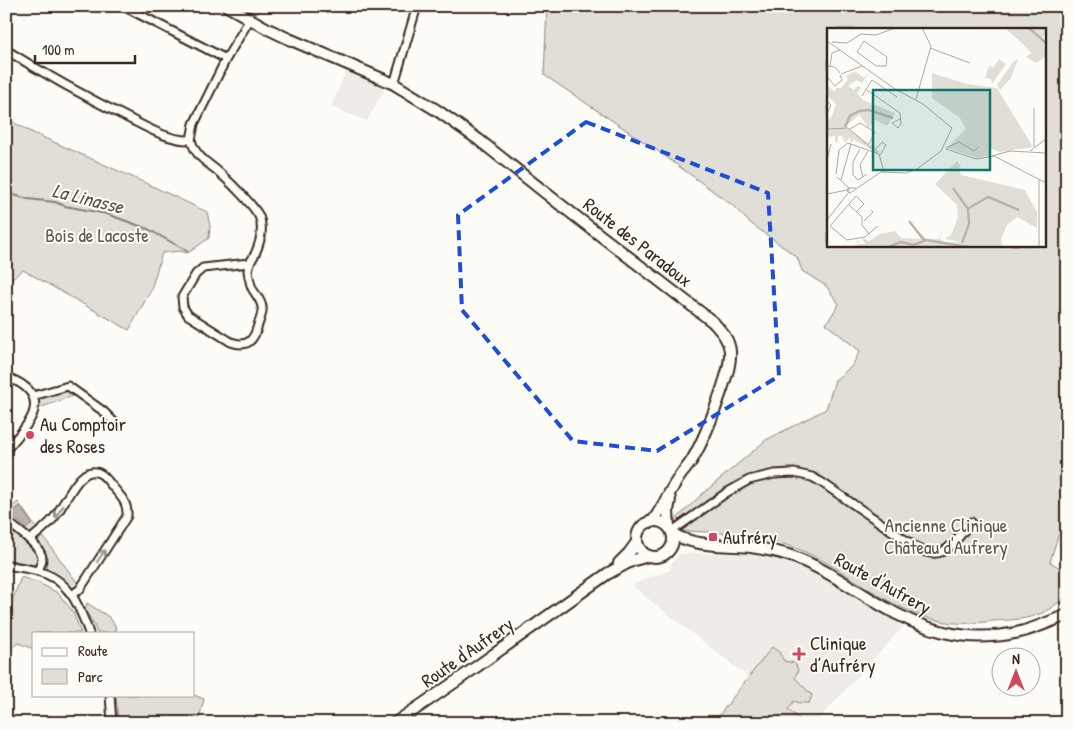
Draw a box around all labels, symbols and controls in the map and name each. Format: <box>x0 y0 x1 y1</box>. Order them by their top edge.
inset map <box>827 28 1046 246</box>
scale bar <box>35 32 135 64</box>
text: 100 m <box>42 39 75 60</box>
water label: La Linasse <box>50 176 127 220</box>
street label: Route des Paradoux <box>578 191 698 293</box>
park label: Bois de Lacoste <box>45 222 149 248</box>
place label: Au Comptoir des Roses <box>40 411 127 459</box>
marker: Au Comptoir des Roses <box>24 429 36 441</box>
one-way arrow <box>54 504 64 518</box>
park label: Ancienne Clinique Château d'Aufrery <box>884 512 1008 560</box>
place label: Aufréry <box>723 524 777 550</box>
marker: Aufréry <box>707 531 719 543</box>
street label: Route d'Aufrery <box>830 546 936 620</box>
one-way arrow <box>96 549 106 563</box>
street label: Route d'Aufrery <box>416 611 518 693</box>
place label: Clinique d’Aufréry <box>810 630 876 678</box>
legend <box>32 632 195 696</box>
text: Route <box>78 640 108 661</box>
north arrow <box>990 646 1040 696</box>
marker: Clinique d’Aufréry <box>792 647 806 661</box>
text: N <box>1012 649 1020 668</box>
text: Parc <box>78 666 103 687</box>

